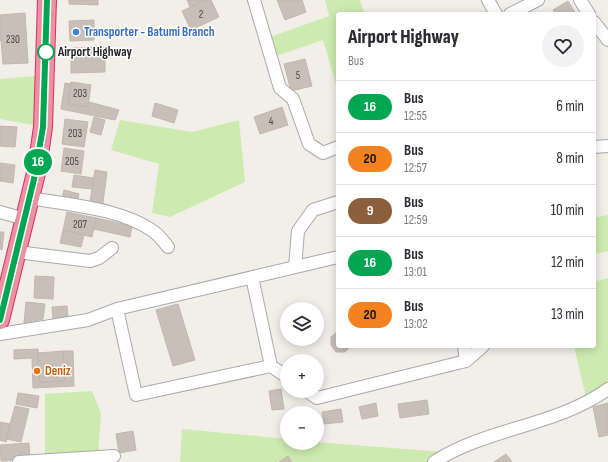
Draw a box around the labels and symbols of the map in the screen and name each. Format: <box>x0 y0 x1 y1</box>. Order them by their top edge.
house number: 2 <box>199 8 204 21</box>
place label: Transporter - Batumi Branch <box>84 24 215 40</box>
marker: Transporter - Batumi Branch <box>71 27 81 37</box>
house number: 230 <box>6 33 20 46</box>
marker: Airport Highway <box>37 43 55 61</box>
place label: Airport Highway <box>57 44 132 60</box>
house number: 5 <box>296 69 300 82</box>
house number: 203 <box>73 87 87 100</box>
house number: 4 <box>269 115 274 128</box>
house number: 203 <box>68 127 82 140</box>
line badge: 16 <box>20 149 56 175</box>
house number: 205 <box>65 155 79 168</box>
house number: 207 <box>73 218 88 231</box>
place label: Deniz <box>45 363 71 379</box>
marker: Deniz <box>32 366 42 376</box>

